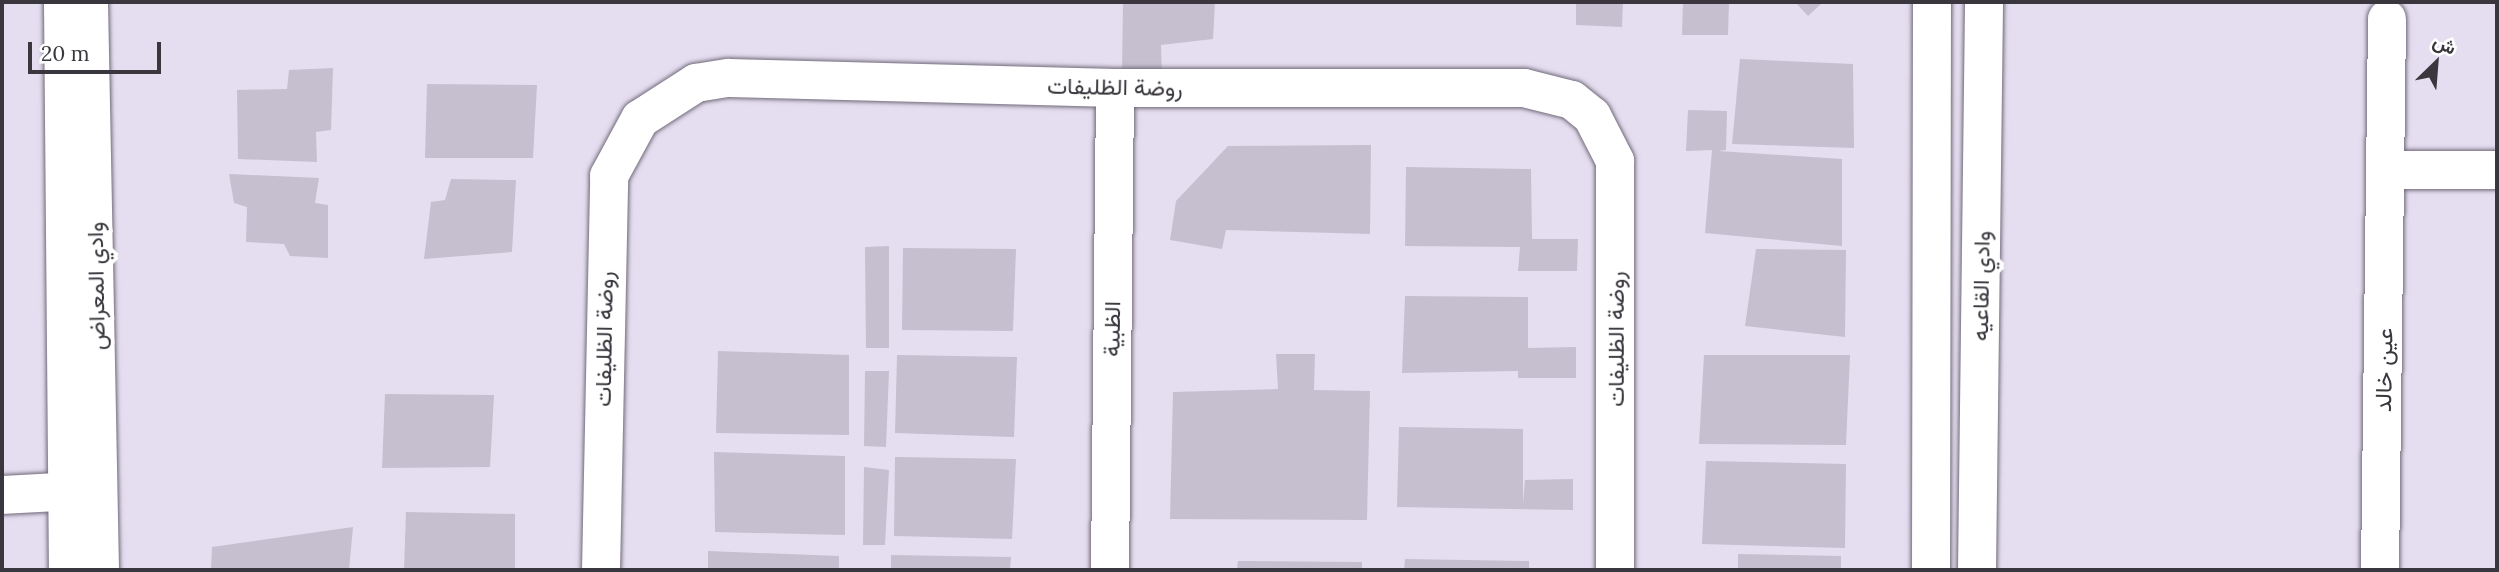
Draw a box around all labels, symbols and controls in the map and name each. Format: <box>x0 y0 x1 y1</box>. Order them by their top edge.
scale bar <box>32 28 164 72</box>
north arrow <box>2401 28 2471 98</box>
text: ش <box>2429 28 2460 60</box>
text: 20 m <box>41 40 90 67</box>
street label: روضة الظليفات <box>1047 72 1183 102</box>
street label: وادي المعراض <box>81 222 111 350</box>
street label: وادي القاعيه <box>1966 231 1996 341</box>
street label: روضة الظليفات <box>589 271 619 407</box>
street label: روضة الظليفات <box>1602 271 1630 407</box>
street label: الظبية <box>1098 301 1126 357</box>
street label: عين خالد <box>2369 328 2399 412</box>

